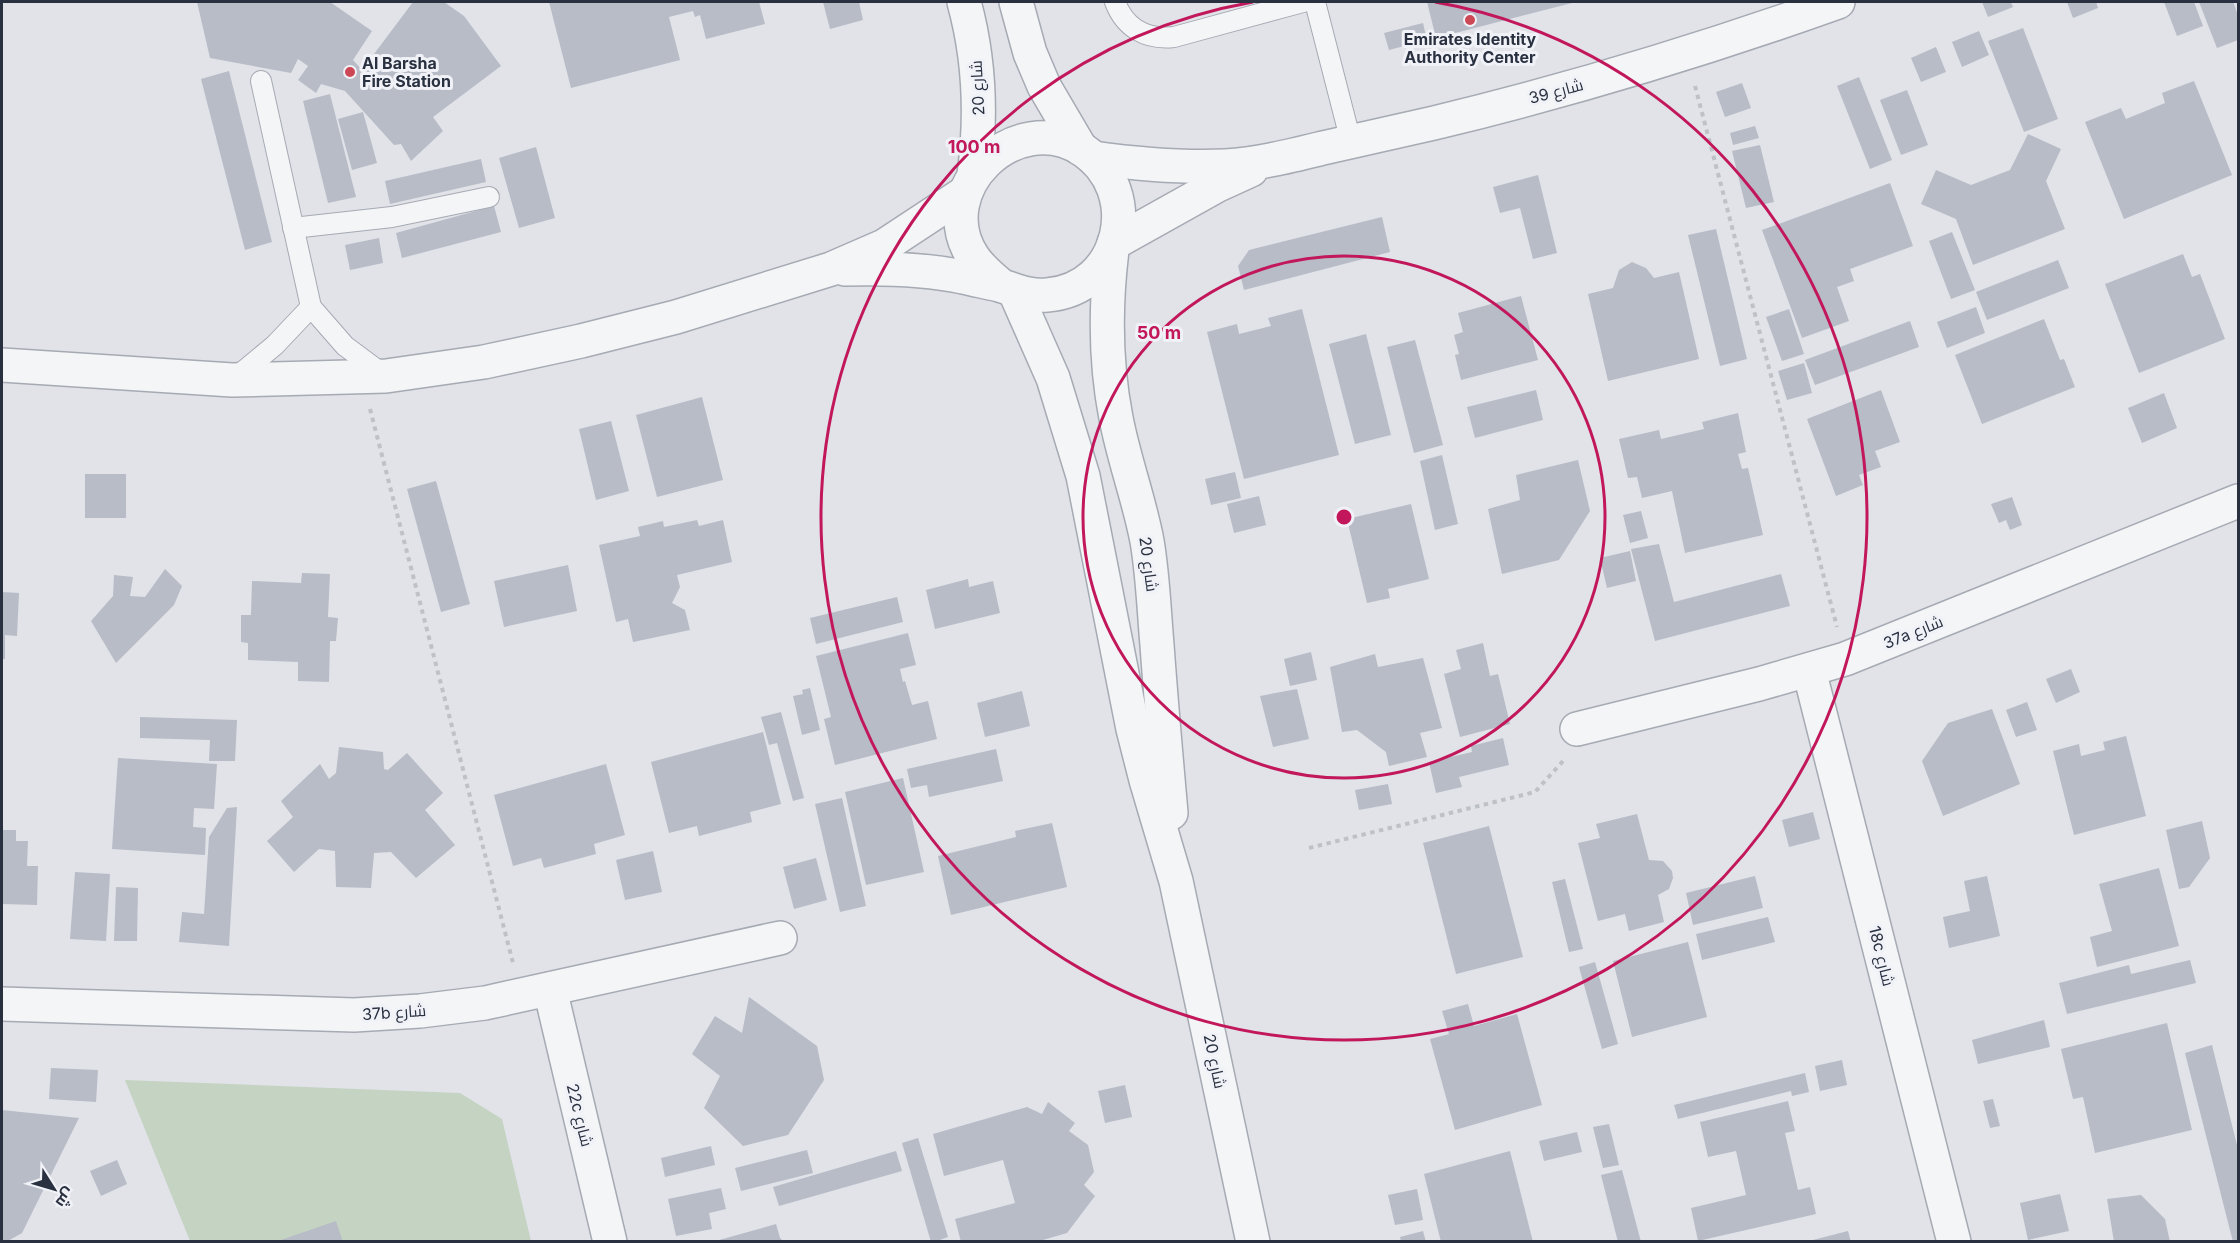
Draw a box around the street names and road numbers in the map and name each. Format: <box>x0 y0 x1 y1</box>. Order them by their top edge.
street label: شارع 20 <box>966 60 990 116</box>
street label: شارع 39 <box>1527 74 1586 110</box>
street label: شارع 20 <box>1133 535 1163 593</box>
street label: 37a شارع <box>1880 611 1947 655</box>
street label: 18c شارع <box>1863 924 1899 989</box>
street label: 37b شارع <box>361 1000 427 1026</box>
street label: شارع 20 <box>1198 1032 1231 1091</box>
street label: 22c شارع <box>561 1081 597 1149</box>

